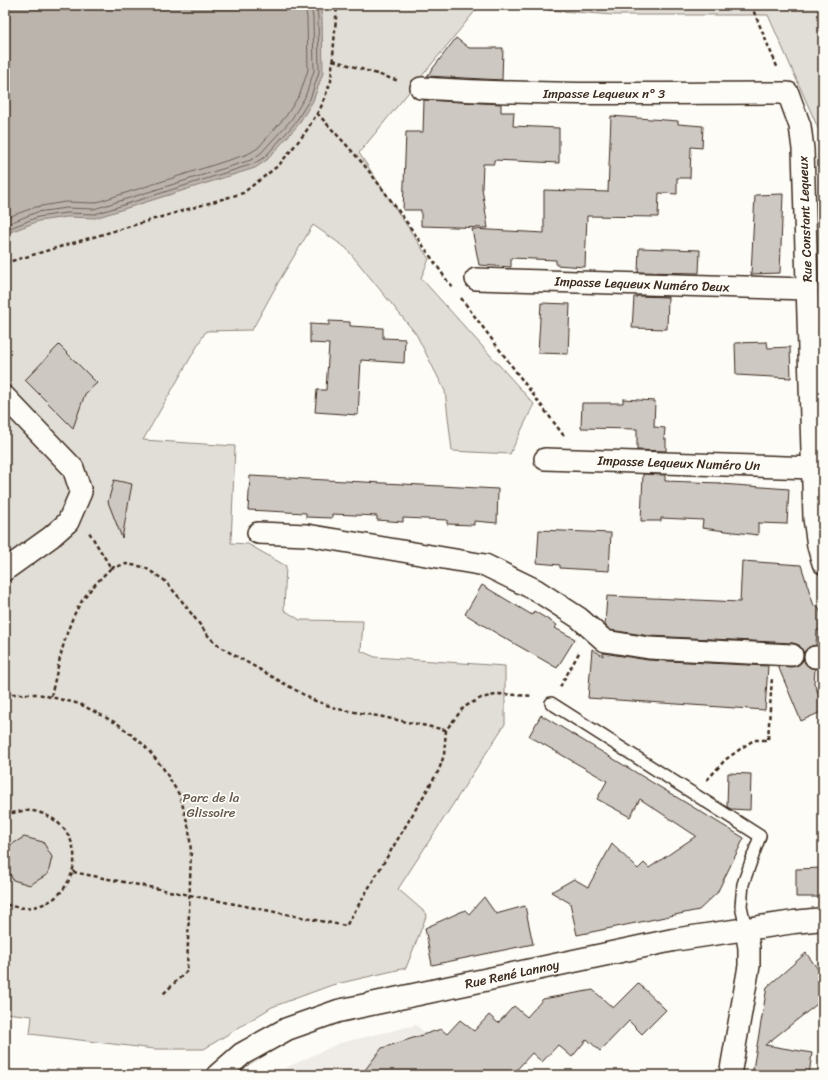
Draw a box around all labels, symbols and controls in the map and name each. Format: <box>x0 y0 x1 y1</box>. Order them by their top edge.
street label: Impasse Lequeux n° 3 <box>542 82 665 105</box>
street label: Rue Constant Lequeux <box>791 155 819 283</box>
street label: Impasse Lequeux Numéro Deux <box>553 269 730 299</box>
street label: Impasse Lequeux Numéro Un <box>596 449 761 477</box>
park label: Parc de la Glissoire <box>183 786 240 824</box>
street label: Rue René Lannoy <box>463 953 562 995</box>

